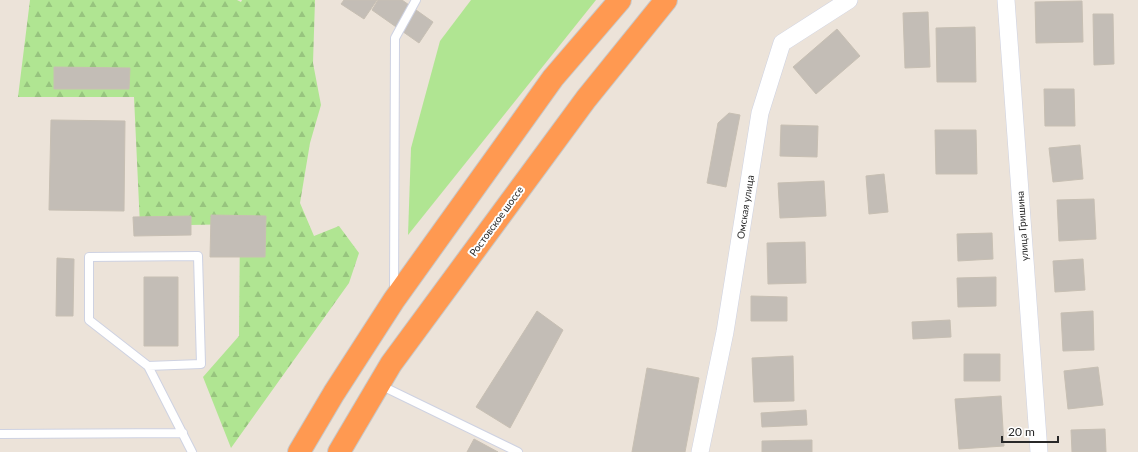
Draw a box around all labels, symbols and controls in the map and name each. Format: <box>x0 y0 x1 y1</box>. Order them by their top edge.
street label: Омская улица <box>734 174 756 240</box>
street label: Ростовское шоссе <box>467 184 525 258</box>
street label: улица Гришина <box>1014 191 1030 261</box>
scale bar <box>1002 418 1058 444</box>
text: 20 m <box>1008 424 1035 439</box>

